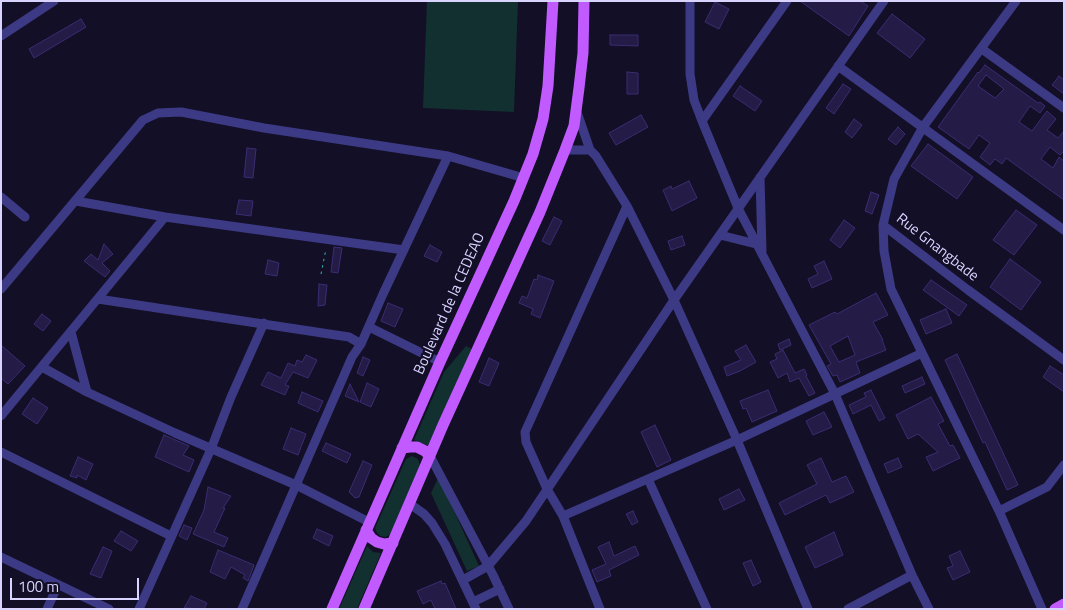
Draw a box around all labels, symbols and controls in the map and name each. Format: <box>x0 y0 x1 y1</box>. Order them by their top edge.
street label: Rue Gnangbade <box>892 210 982 286</box>
street label: Boulevard de la CEDEAO <box>411 230 489 378</box>
scale bar <box>12 568 141 600</box>
text: 100 m <box>18 575 59 598</box>

